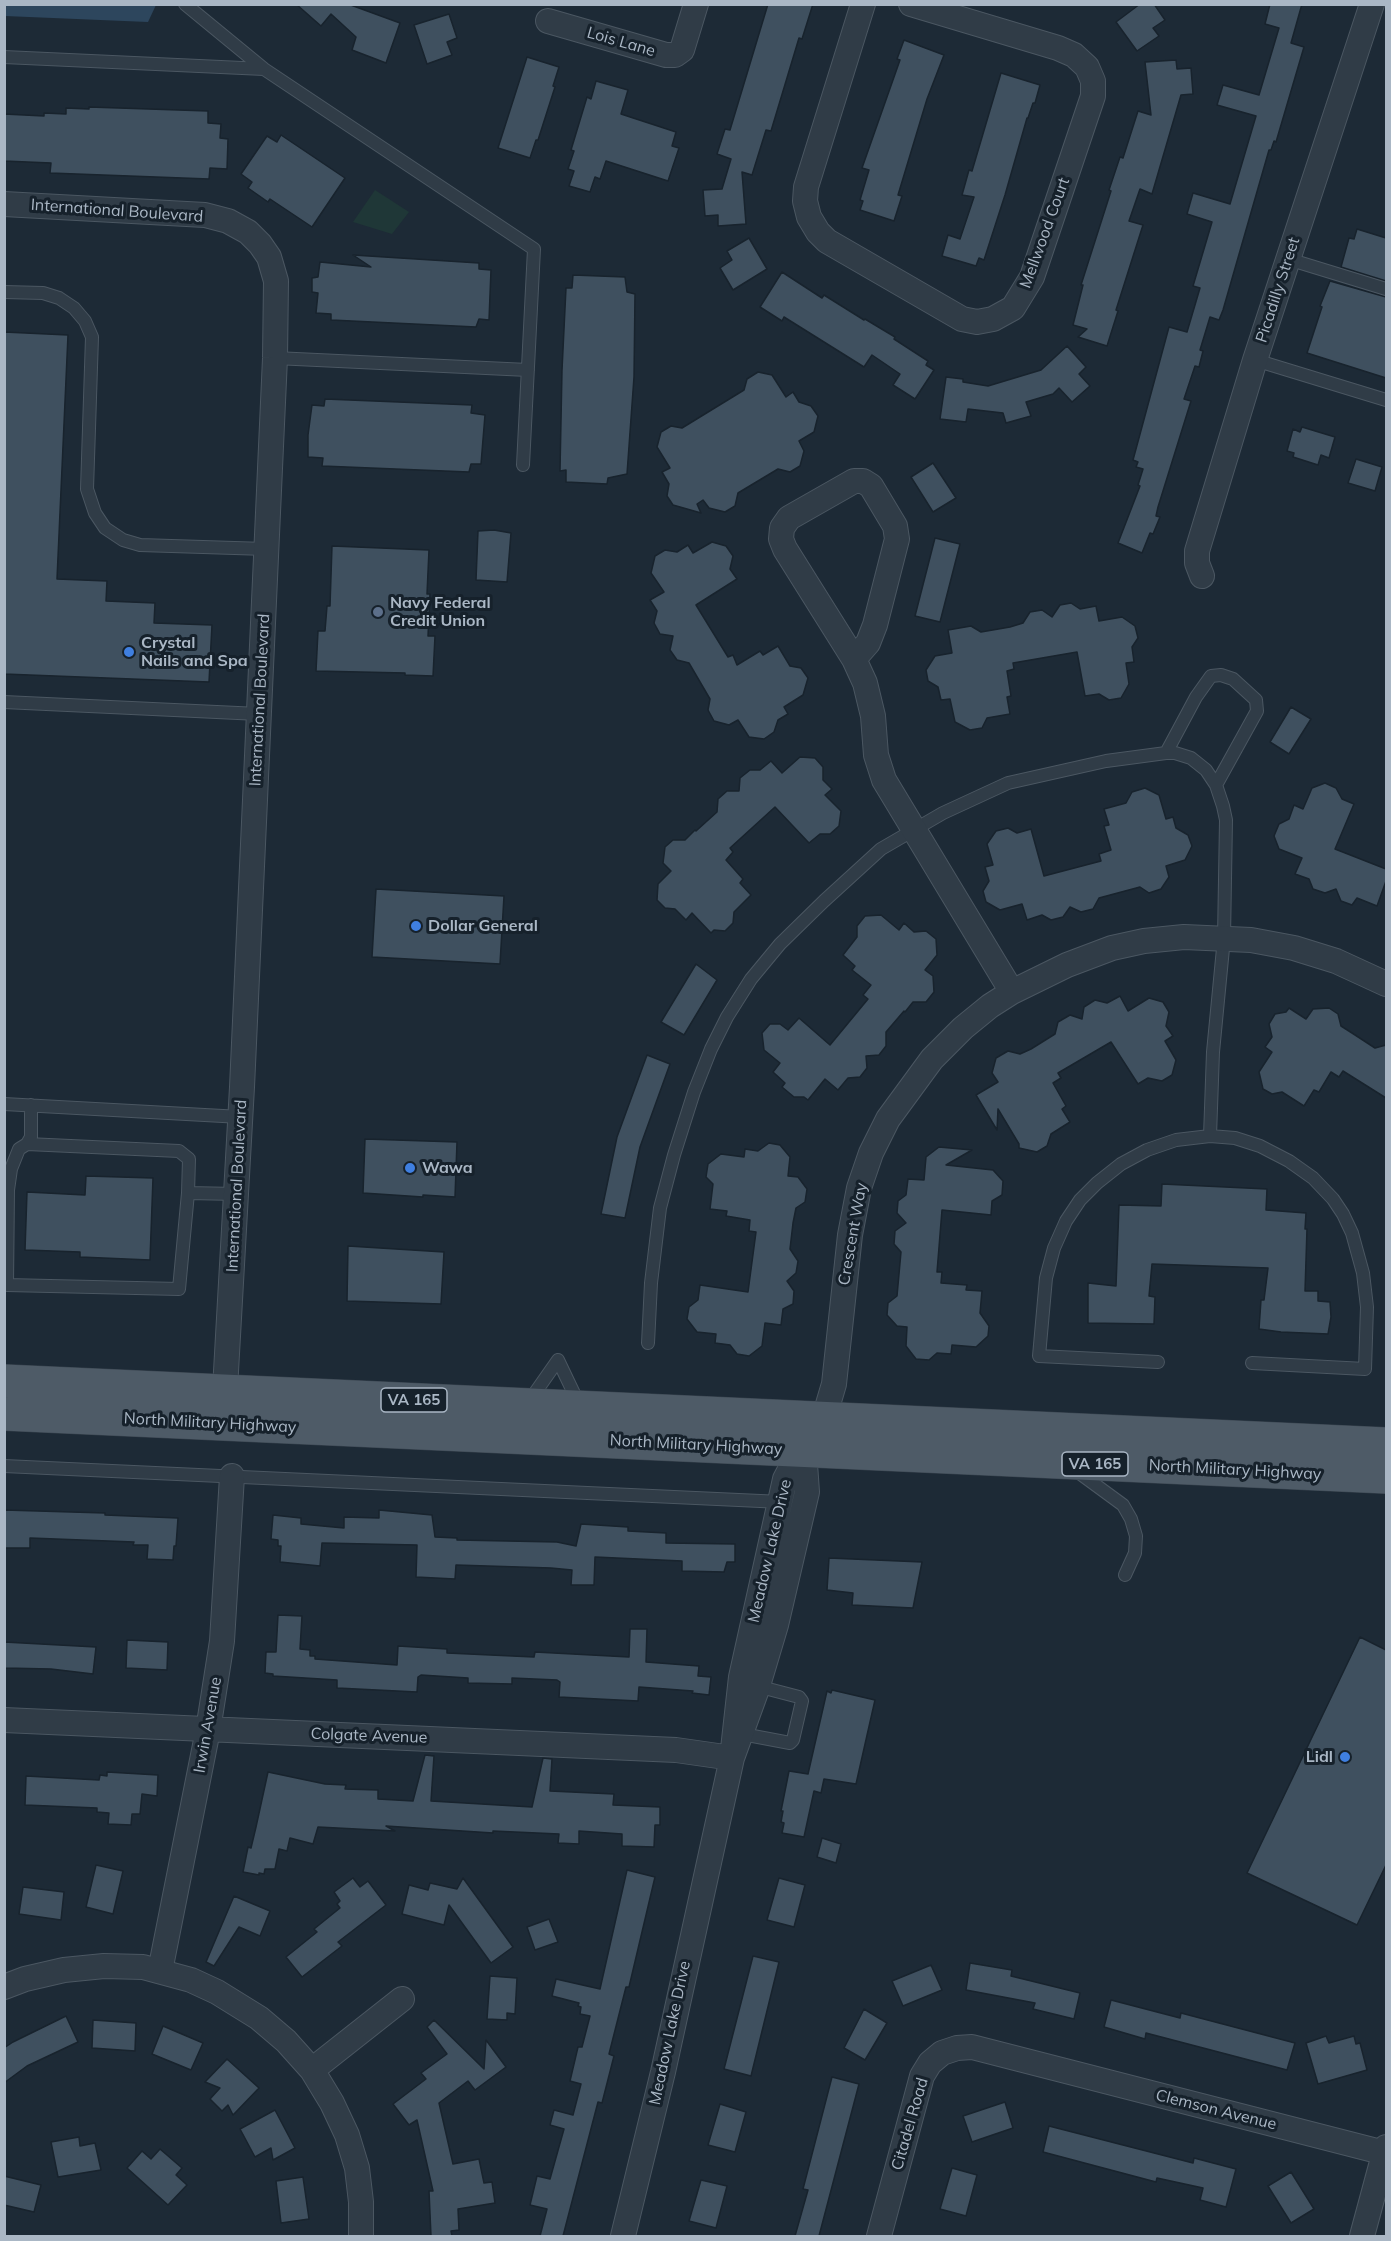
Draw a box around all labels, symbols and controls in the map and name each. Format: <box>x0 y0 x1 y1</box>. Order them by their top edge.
street label: Lois Lane <box>585 23 657 61</box>
street label: Mellwood Court <box>1016 175 1074 291</box>
street label: International Boulevard <box>30 195 204 227</box>
street label: Picadilly Street <box>1252 235 1304 345</box>
place label: Navy Federal Credit Union <box>390 593 491 631</box>
marker: Navy Federal Credit Union <box>371 605 385 619</box>
street label: International Boulevard <box>246 613 274 787</box>
place label: Crystal Nails and Spa <box>141 633 248 671</box>
marker: Crystal Nails and Spa <box>122 645 136 659</box>
place label: Dollar General <box>428 916 538 936</box>
marker: Dollar General <box>409 919 423 933</box>
street label: International Boulevard <box>223 1099 251 1273</box>
place label: Wawa <box>422 1158 473 1178</box>
marker: Wawa <box>403 1161 417 1175</box>
street label: Crescent Way <box>835 1181 871 1287</box>
road number: VA 165 <box>381 1388 447 1412</box>
street label: North Military Highway <box>123 1409 297 1437</box>
street label: North Military Highway <box>609 1431 783 1459</box>
road number: VA 165 <box>1062 1452 1128 1476</box>
street label: North Military Highway <box>1148 1456 1322 1484</box>
street label: Meadow Lake Drive <box>744 1477 796 1625</box>
street label: Irwin Avenue <box>190 1675 226 1775</box>
street label: Colgate Avenue <box>310 1724 428 1748</box>
place label: Lidl <box>1306 1747 1333 1767</box>
marker: Lidl <box>1338 1750 1352 1764</box>
street label: Meadow Lake Drive <box>645 1959 695 2107</box>
street label: Citadel Road <box>888 2075 932 2173</box>
street label: Clemson Avenue <box>1154 2086 1278 2134</box>

